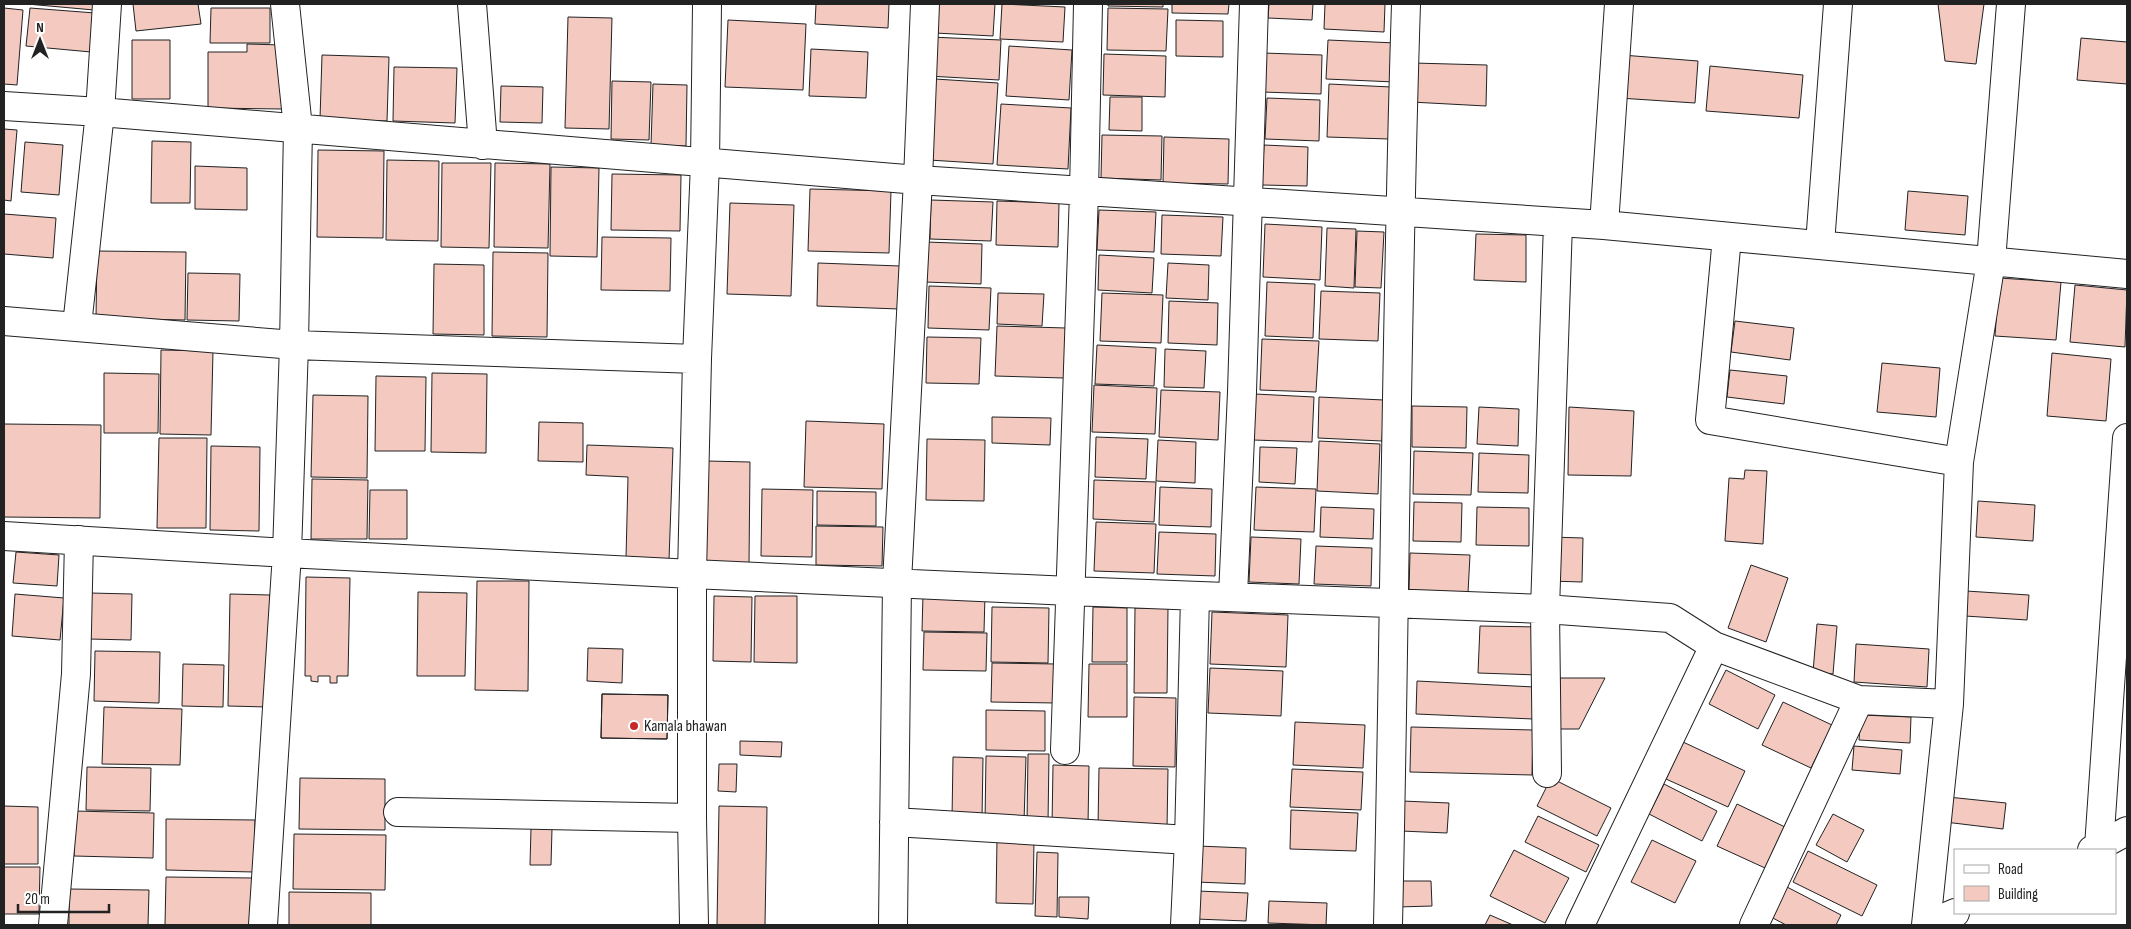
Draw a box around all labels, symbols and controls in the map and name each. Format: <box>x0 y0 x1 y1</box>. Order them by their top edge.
north arrow <box>15 15 65 65</box>
text: N <box>36 19 44 36</box>
place label: Kamala bhawan <box>644 717 727 736</box>
marker: Kamala bhawan <box>628 720 640 732</box>
legend <box>1954 849 2116 914</box>
text: Road <box>1998 860 2023 879</box>
scale bar <box>18 882 109 914</box>
text: Building <box>1998 885 2038 904</box>
text: 20 m <box>25 890 50 909</box>

